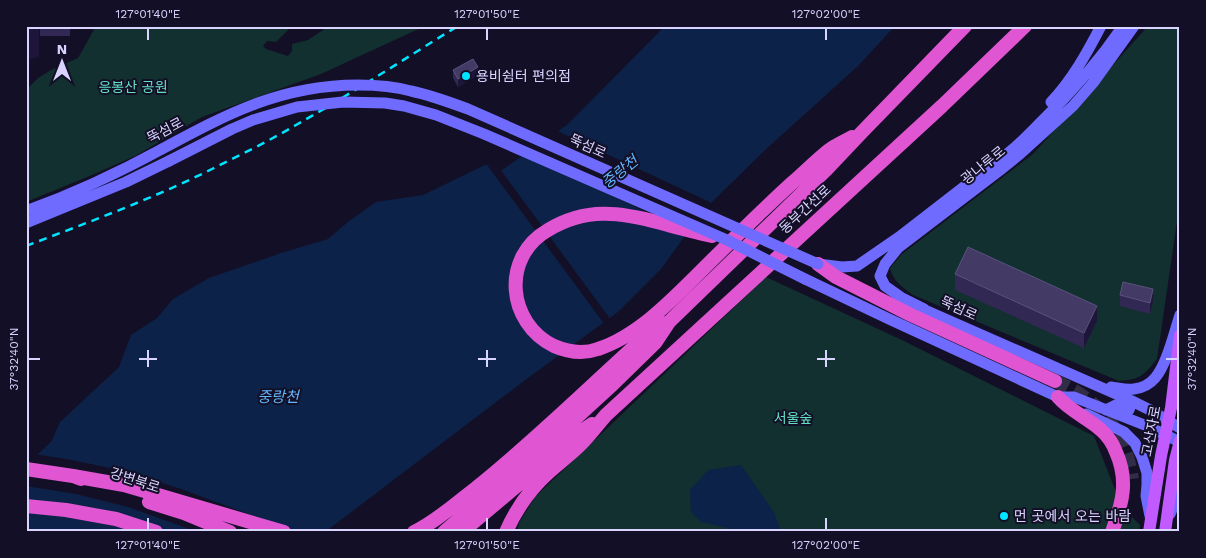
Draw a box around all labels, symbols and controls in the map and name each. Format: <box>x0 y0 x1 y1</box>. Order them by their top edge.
text: 127°01'40"E <box>116 7 181 21</box>
text: 127°01'50"E <box>454 7 520 21</box>
text: 127°02'00"E <box>792 7 861 21</box>
north arrow <box>38 38 88 88</box>
text: N <box>57 41 67 57</box>
place label: 용비쉼터 편의점 <box>476 68 571 84</box>
marker: 용비쉼터 편의점 <box>460 70 472 82</box>
park label: 응봉산 공원 <box>98 79 168 95</box>
street label: 뚝섬로 <box>144 114 186 146</box>
street label: 뚝섬로 <box>567 131 609 161</box>
street label: 광나루로 <box>958 142 1008 187</box>
water label: 중랑천 <box>598 151 643 192</box>
street label: 동부간선로 <box>776 181 834 237</box>
street label: 뚝섬로 <box>938 293 980 323</box>
text: 37°32'40"N <box>7 328 21 390</box>
text: 37°32'40"N <box>1185 328 1199 390</box>
water label: 중랑천 <box>257 388 301 406</box>
street label: 고산자로 <box>1138 404 1164 458</box>
park label: 서울숲 <box>774 410 812 426</box>
street label: 강변북로 <box>108 464 162 496</box>
place label: 먼 곳에서 오는 바람 <box>1014 508 1131 524</box>
marker: 먼 곳에서 오는 바람 <box>998 510 1010 522</box>
text: 127°01'40"E <box>116 538 181 552</box>
text: 127°01'50"E <box>454 538 520 552</box>
text: 127°02'00"E <box>792 538 861 552</box>

